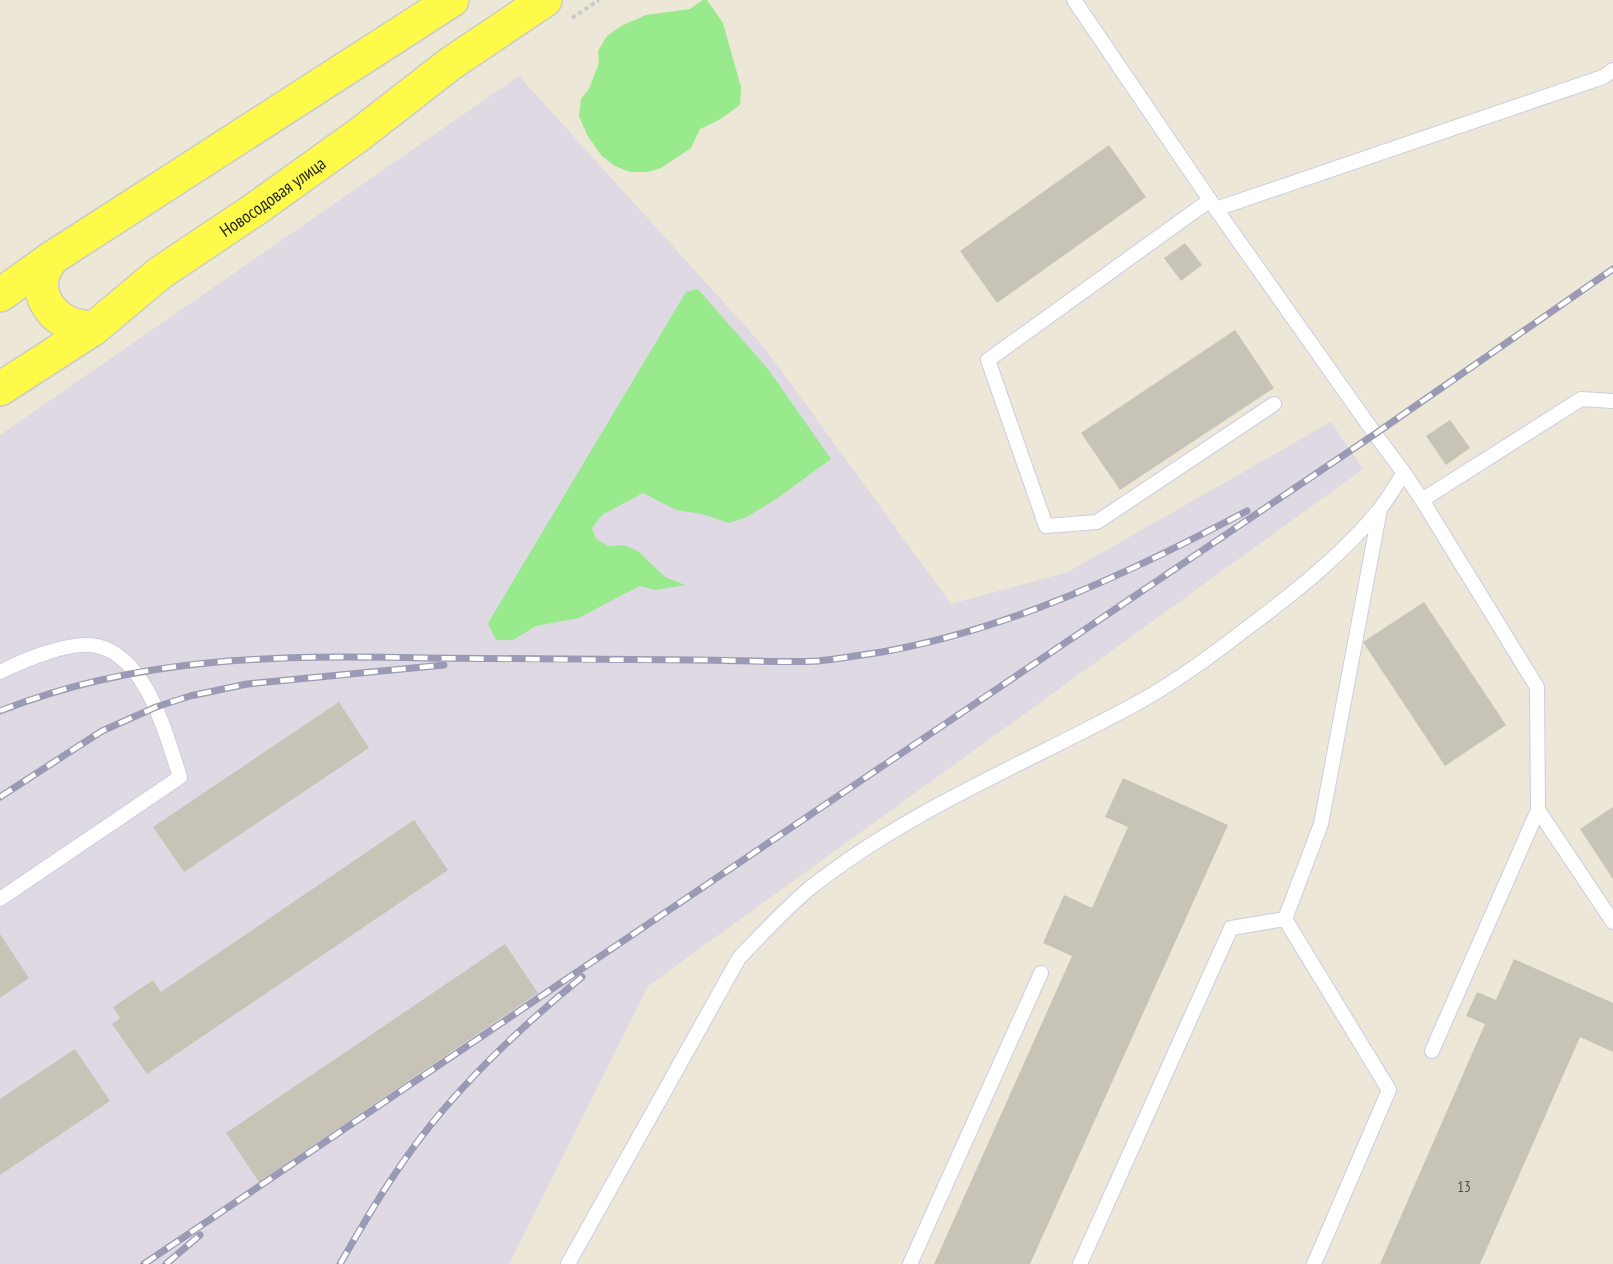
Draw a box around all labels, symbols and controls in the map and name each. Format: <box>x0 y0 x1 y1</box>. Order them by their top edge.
street label: Новосодовая улица <box>215 151 330 241</box>
house number: 13 <box>1457 1177 1471 1196</box>

